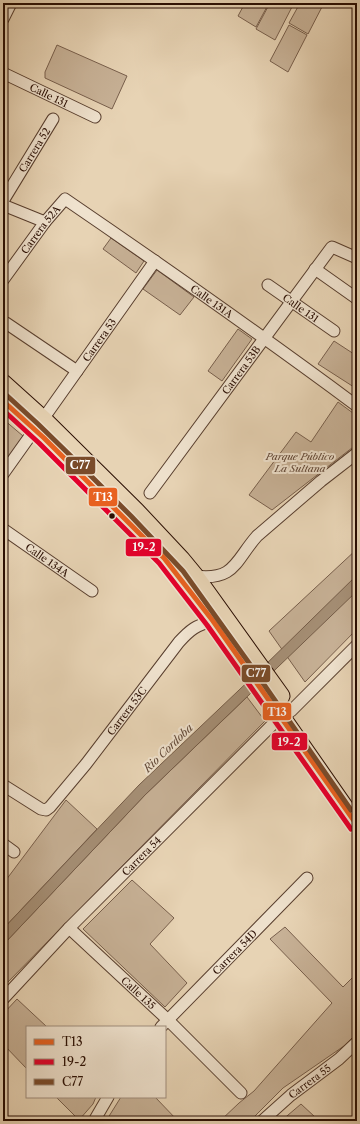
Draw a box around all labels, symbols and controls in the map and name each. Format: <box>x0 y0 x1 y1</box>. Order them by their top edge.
street label: Calle 131 <box>28 80 71 110</box>
street label: Carrera 52 <box>16 125 53 175</box>
street label: Carrera 52A <box>18 202 64 256</box>
street label: Calle 131A <box>188 282 236 321</box>
street label: Calle 131 <box>280 291 322 325</box>
street label: Carrera 53 <box>79 316 119 364</box>
street label: Carrera 53B <box>219 343 263 397</box>
park label: Parque Público La Sultana <box>265 450 335 475</box>
line badge: C77 <box>65 456 96 475</box>
text: C77 <box>70 458 90 472</box>
line badge: T13 <box>88 487 118 507</box>
text: T13 <box>93 490 113 504</box>
unlabelled marker <box>107 511 117 521</box>
line badge: 19-2 <box>125 538 162 557</box>
street label: Calle 134A <box>23 540 72 580</box>
text: 19-2 <box>133 540 156 554</box>
line badge: C77 <box>241 664 271 683</box>
text: C77 <box>246 666 266 680</box>
street label: Carrera 53C <box>104 684 149 738</box>
line badge: T13 <box>262 702 292 721</box>
text: T13 <box>267 705 287 719</box>
water label: Rio Cordoba <box>140 721 196 776</box>
line badge: 19-2 <box>271 732 308 751</box>
text: 19-2 <box>278 735 301 749</box>
street label: Carrera 54 <box>119 833 164 878</box>
street label: Carrera 54D <box>209 927 260 977</box>
street label: Calle 135 <box>119 973 159 1012</box>
legend <box>26 1026 166 1098</box>
text: T13 <box>62 1034 83 1049</box>
text: 19-2 <box>62 1054 87 1069</box>
street label: Carrera 55 <box>286 1061 333 1101</box>
text: C77 <box>62 1074 83 1089</box>

